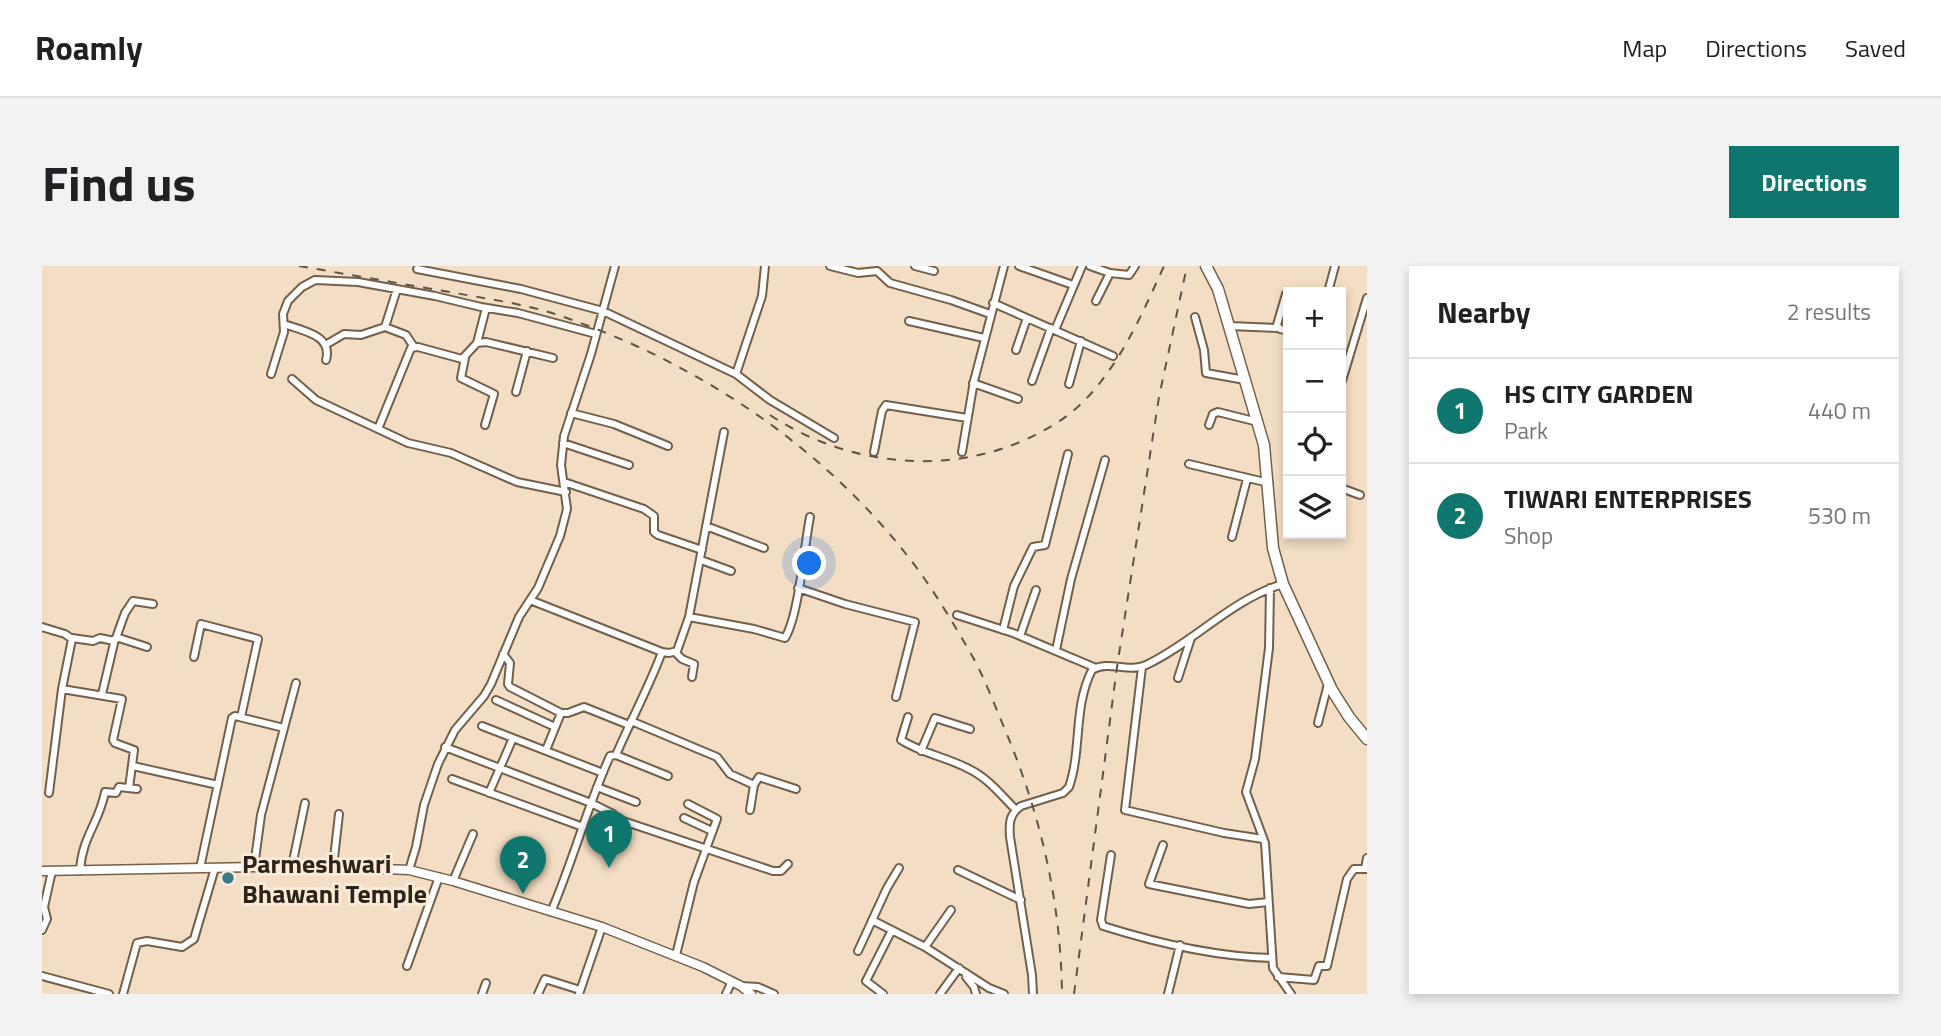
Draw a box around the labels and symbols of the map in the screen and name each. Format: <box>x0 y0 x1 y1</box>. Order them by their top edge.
your location <box>792 546 826 580</box>
pin: 1 <box>586 810 632 868</box>
pin: 2 <box>500 836 546 894</box>
place label: Parmeshwari Bhawani Temple <box>242 844 427 913</box>
marker: Parmeshwari Bhawani Temple <box>220 870 236 886</box>

